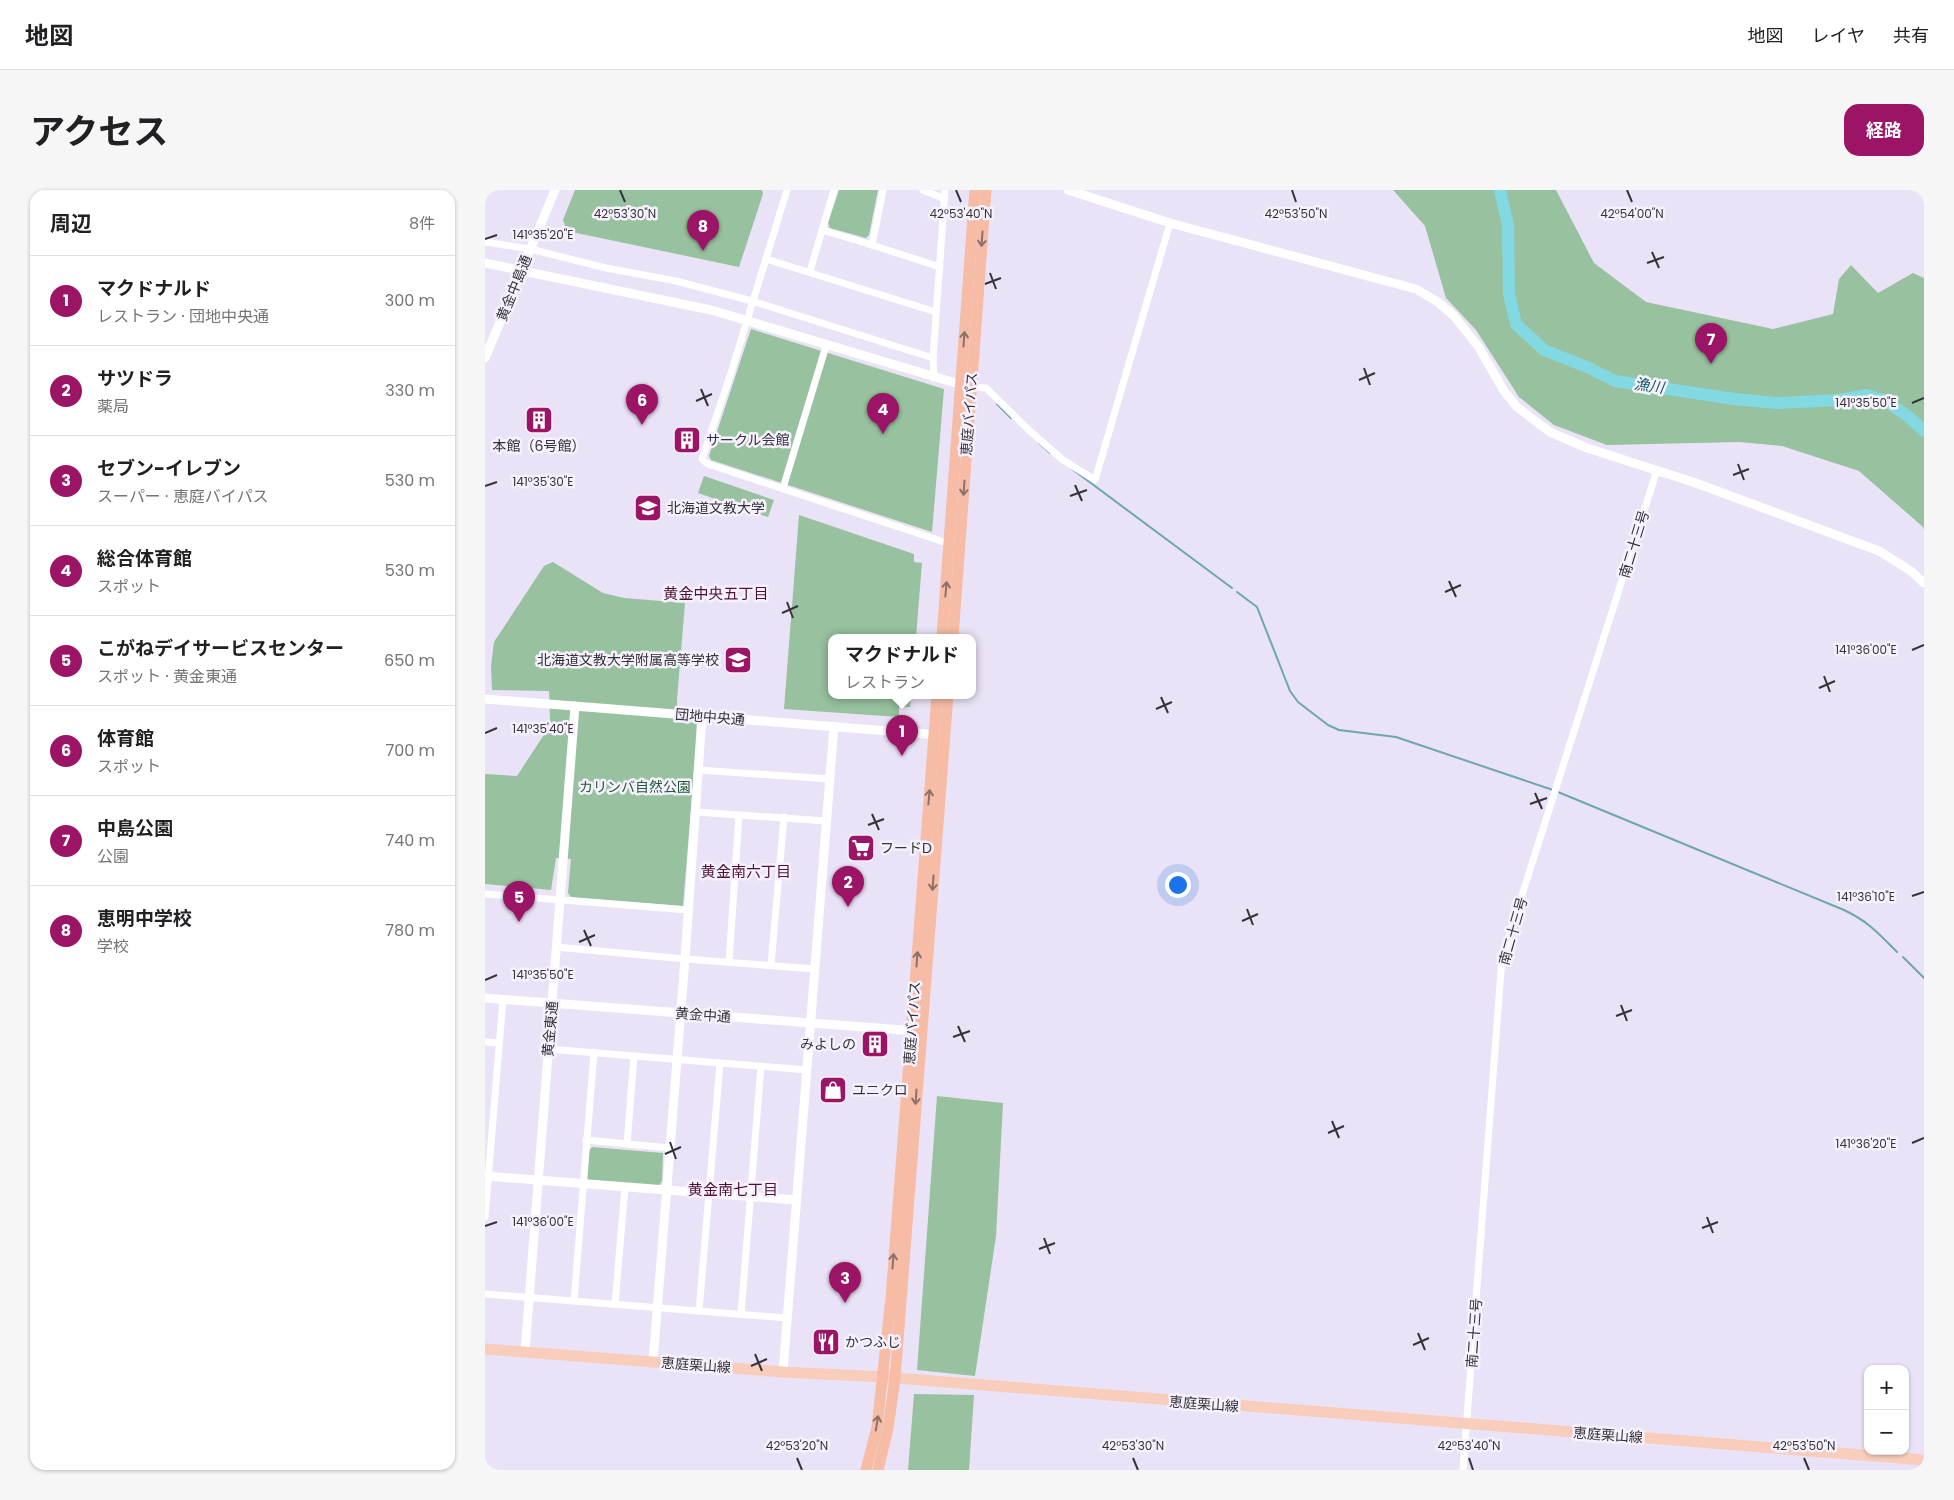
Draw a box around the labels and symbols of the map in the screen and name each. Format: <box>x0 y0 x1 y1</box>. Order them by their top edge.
text: 42°53'30"N <box>594 205 656 222</box>
text: 42°53'40"N <box>930 205 992 222</box>
text: 42°53'50"N <box>1265 205 1327 222</box>
text: 42°54'00"N <box>1600 205 1664 222</box>
pin: 8 <box>687 210 719 251</box>
text: 141°35'20"E <box>513 226 573 243</box>
one-way arrow <box>977 230 987 246</box>
street label: 黄金中島通 <box>492 252 536 324</box>
pin: 7 <box>1695 323 1727 364</box>
one-way arrow <box>960 332 969 348</box>
street label: 恵庭バイパス <box>956 372 982 456</box>
water label: 漁川 <box>1633 373 1667 398</box>
pin: 6 <box>626 384 658 425</box>
pin: 4 <box>867 393 899 434</box>
text: 141°35'50"E <box>1835 394 1897 411</box>
building icon: 本館（6号館） <box>524 405 554 435</box>
building icon: サークル会館 <box>672 425 702 455</box>
place label: サークル会館 <box>706 430 790 450</box>
place label: 本館（6号館） <box>493 436 585 456</box>
text: 141°35'30"E <box>513 473 573 490</box>
one-way arrow <box>959 480 968 496</box>
school or university icon: 北海道文教大学 <box>633 493 663 523</box>
place label: 北海道文教大学 <box>667 498 765 518</box>
street label: 南二十三号 <box>1614 508 1654 580</box>
one-way arrow <box>942 581 951 597</box>
district label: 黄金中央五丁目 <box>663 583 769 604</box>
text: 141°36'00"E <box>1835 641 1897 658</box>
school or university icon: 北海道文教大学附属高等学校 <box>723 645 753 675</box>
place label: 北海道文教大学附属高等学校 <box>537 650 719 670</box>
street label: 団地中央通 <box>674 704 746 730</box>
pin: 1 <box>886 715 918 756</box>
text: 141°35'40"E <box>512 720 574 737</box>
park label: カリンバ自然公園 <box>579 777 691 797</box>
one-way arrow <box>924 790 934 806</box>
supermarket icon: フードD <box>846 833 876 863</box>
place label: フードD <box>880 838 932 858</box>
district label: 黄金南六丁目 <box>701 861 791 882</box>
pin: 2 <box>832 866 864 907</box>
your location <box>1165 872 1191 898</box>
one-way arrow <box>928 875 937 891</box>
pin: 5 <box>503 881 535 922</box>
text: 141°36'10"E <box>1837 888 1895 905</box>
street label: 南二十三号 <box>1494 895 1532 967</box>
one-way arrow <box>913 952 922 968</box>
text: 141°35'50"E <box>512 966 574 983</box>
street label: 恵庭バイパス <box>899 981 925 1065</box>
street label: 黄金東通 <box>538 1000 562 1058</box>
street label: 黄金中通 <box>674 1003 732 1027</box>
building icon: みよしの <box>860 1029 890 1059</box>
place label: みよしの <box>800 1034 856 1054</box>
shop icon: ユニクロ <box>818 1075 848 1105</box>
place label: ユニクロ <box>852 1080 908 1100</box>
one-way arrow <box>912 1089 921 1105</box>
text: 141°36'20"E <box>1836 1135 1896 1152</box>
district label: 黄金南七丁目 <box>688 1179 778 1200</box>
text: 141°36'00"E <box>512 1213 574 1230</box>
one-way arrow <box>889 1253 898 1269</box>
pin: 3 <box>829 1262 861 1303</box>
street label: 南二十三号 <box>1462 1297 1486 1369</box>
restaurant icon: かつふじ <box>811 1327 841 1357</box>
place label: かつふじ <box>845 1332 901 1352</box>
street label: 恵庭栗山線 <box>660 1353 732 1377</box>
street label: 恵庭栗山線 <box>1168 1392 1240 1416</box>
one-way arrow <box>872 1415 882 1431</box>
street label: 恵庭栗山線 <box>1572 1423 1644 1447</box>
text: 42°53'20"N <box>766 1437 828 1454</box>
text: 42°53'30"N <box>1102 1437 1164 1454</box>
text: 42°53'40"N <box>1438 1437 1500 1454</box>
text: 42°53'50"N <box>1773 1437 1835 1454</box>

